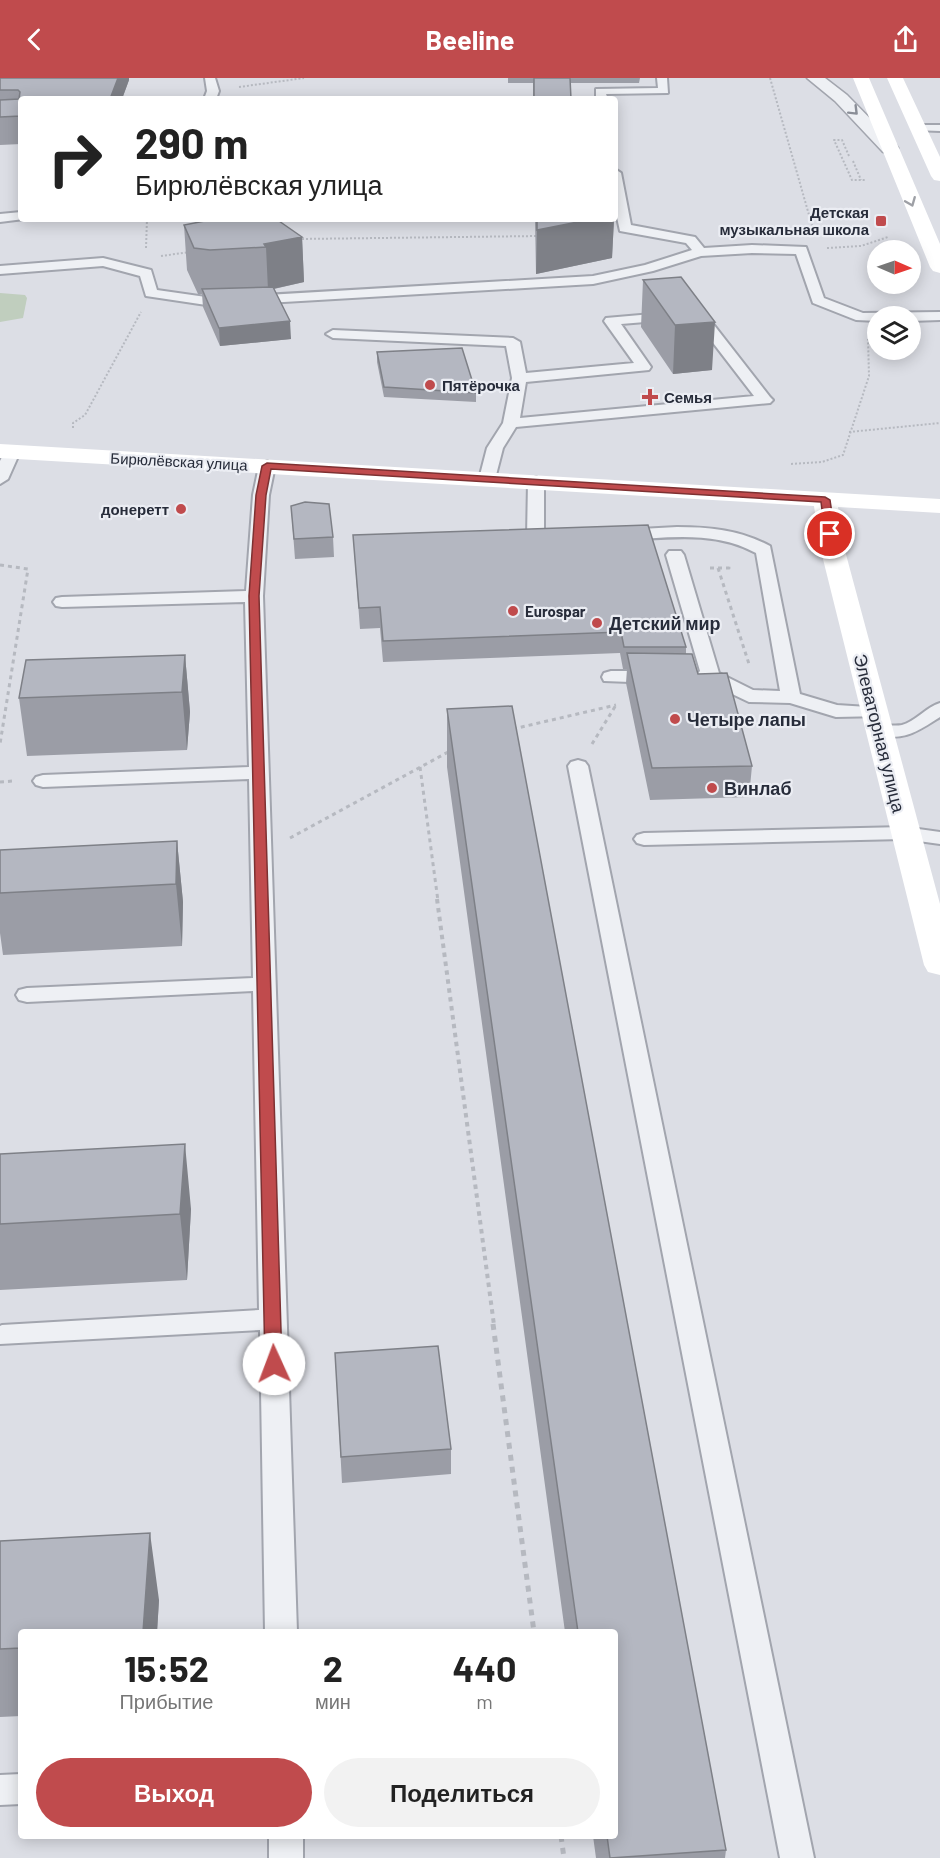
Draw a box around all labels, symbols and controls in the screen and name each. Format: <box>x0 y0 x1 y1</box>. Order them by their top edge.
icon: back <box>18 23 51 56</box>
text: Beeline <box>425 23 515 55</box>
icon: share <box>889 23 922 56</box>
one-way arrow <box>847 103 858 114</box>
text: 290 m <box>135 117 248 167</box>
icon: right <box>36 120 114 198</box>
text: Бирюлёвская улица <box>135 168 382 200</box>
one-way arrow <box>904 196 916 207</box>
place label: Детская музыкальная школа <box>719 203 870 238</box>
marker: Детская музыкальная школа <box>874 214 888 228</box>
north arrow <box>867 240 921 294</box>
map controls <box>867 240 921 360</box>
button: layers <box>867 306 921 360</box>
place label: Пятёрочка <box>442 376 520 394</box>
marker: Пятёрочка <box>423 378 437 392</box>
marker: Семья <box>641 388 659 406</box>
place label: Семья <box>664 388 712 406</box>
street label: Бирюлёвская улица <box>110 448 249 474</box>
place label: донеретт <box>101 500 169 518</box>
marker: донеретт <box>174 502 188 516</box>
pin <box>804 508 855 559</box>
icon: arrive <box>813 517 846 550</box>
place label: Eurospar <box>525 602 586 620</box>
marker: Eurospar <box>506 604 520 618</box>
place label: Детский мир <box>609 612 721 634</box>
marker: Детский мир <box>590 616 604 630</box>
street label: Элеваторная улица <box>850 651 911 816</box>
place label: Четыре лапы <box>687 708 806 730</box>
marker: Четыре лапы <box>668 712 682 726</box>
place label: Винлаб <box>724 777 792 799</box>
marker: Винлаб <box>705 781 719 795</box>
position arrow <box>242 1332 306 1396</box>
text: 15:52 <box>124 1646 209 1689</box>
text: 2 <box>323 1646 343 1689</box>
text: 440 <box>452 1646 516 1689</box>
text: Прибытие <box>119 1689 213 1713</box>
text: мин <box>315 1689 351 1713</box>
text: m <box>476 1689 493 1713</box>
button: Выход <box>36 1758 312 1827</box>
button: Поделиться <box>324 1758 600 1827</box>

